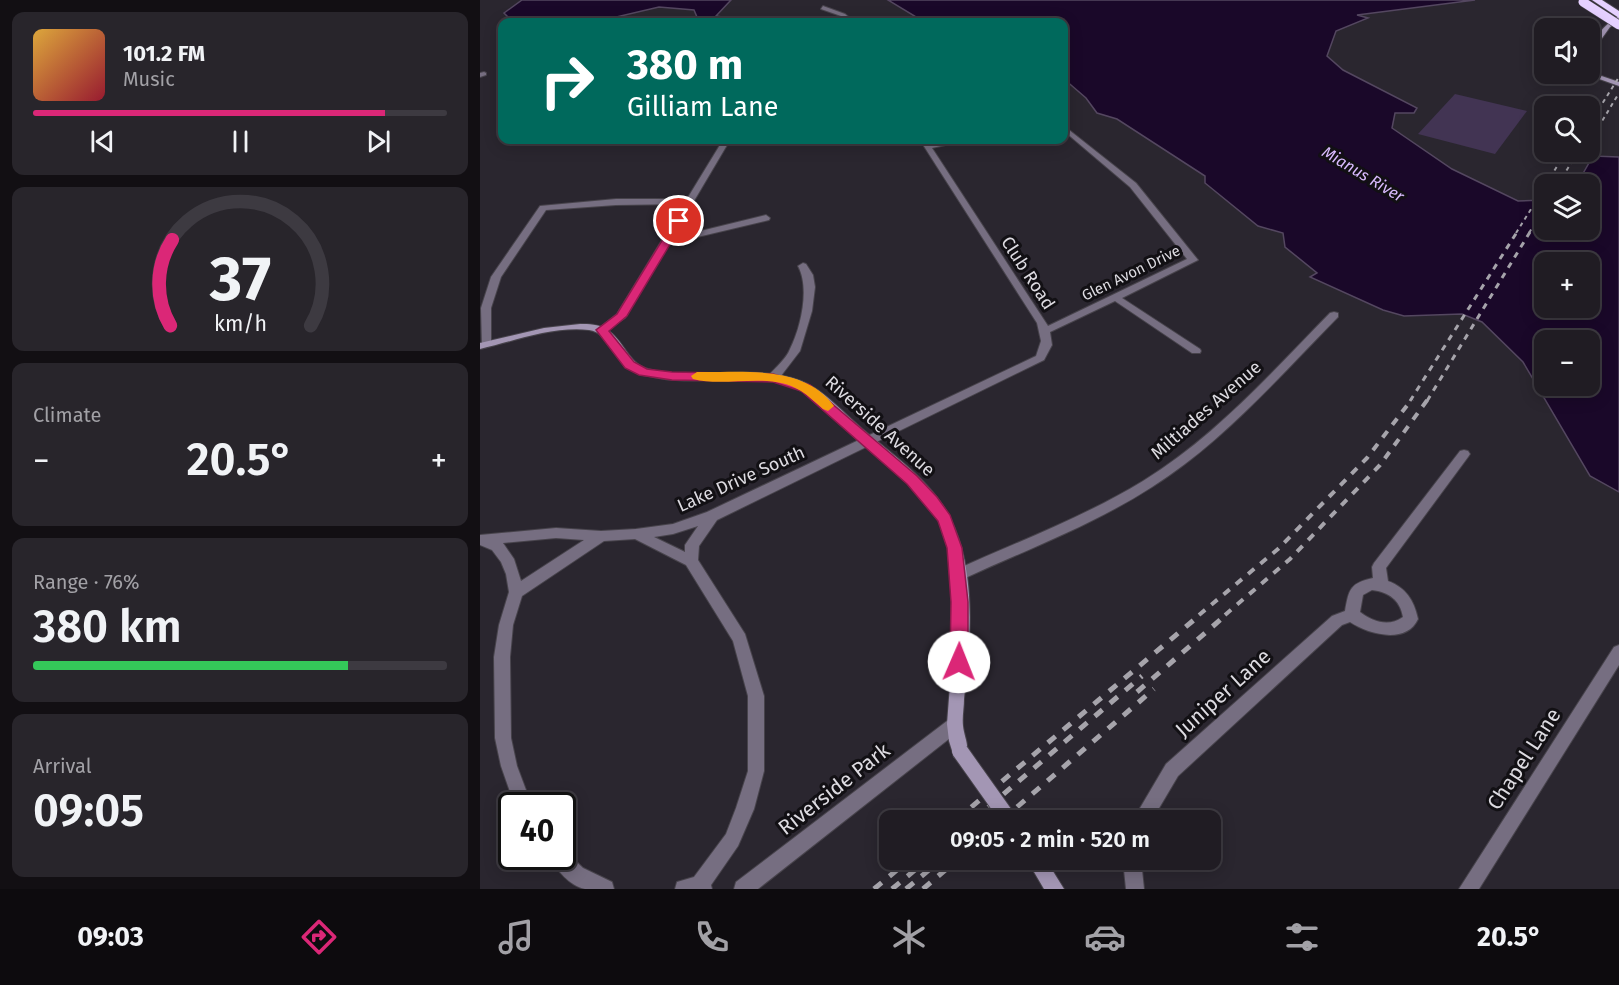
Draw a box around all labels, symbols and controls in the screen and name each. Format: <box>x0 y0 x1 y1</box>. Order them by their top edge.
map controls <box>1534 18 1600 396</box>
button: sound <box>1534 18 1600 84</box>
text: 101.2 FM <box>123 40 205 67</box>
text: 380 m <box>627 40 743 90</box>
icon: right <box>528 42 606 120</box>
text: Music <box>123 67 175 91</box>
text: Gilliam Lane <box>627 91 778 123</box>
button: search <box>1534 96 1600 162</box>
icon: previous <box>86 125 119 158</box>
icon: pause <box>224 125 257 158</box>
icon: next <box>362 125 395 158</box>
water label: Mianus River <box>1319 142 1408 206</box>
button: layers <box>1534 174 1600 240</box>
pin <box>653 195 704 246</box>
icon: arrive <box>662 204 695 237</box>
street label: Club Road <box>996 232 1060 314</box>
street label: Glen Avon Drive <box>1079 241 1183 305</box>
text: 37 <box>208 242 271 317</box>
button: + <box>1534 252 1600 318</box>
text: km/h <box>213 312 267 338</box>
button: − <box>1534 330 1600 396</box>
street label: Miltiades Avenue <box>1146 356 1266 464</box>
street label: Riverside Avenue <box>821 371 939 481</box>
text: Climate <box>33 403 101 427</box>
text: 20.5° <box>186 433 294 487</box>
text: − <box>33 441 50 481</box>
text: + <box>431 441 447 481</box>
street label: Lake Drive South <box>674 441 808 517</box>
text: Range · 76% <box>33 570 139 594</box>
text: 380 km <box>33 600 182 654</box>
position arrow <box>927 630 991 694</box>
street label: Juniper Lane <box>1170 643 1276 743</box>
street label: Chapel Lane <box>1481 703 1567 815</box>
street label: Riverside Park <box>773 737 895 841</box>
text: Arrival <box>33 754 92 778</box>
text: 09:05 <box>33 784 144 838</box>
speed limit sign: 40 <box>498 792 576 870</box>
text: 09:05 · 2 min · 520 m <box>950 826 1150 853</box>
icon: directions <box>298 916 340 958</box>
icon: music <box>495 916 537 958</box>
icon: phone <box>691 916 733 958</box>
icon: climate <box>888 916 930 958</box>
icon: car <box>1084 916 1126 958</box>
icon: filters <box>1281 916 1323 958</box>
text: 09:03 <box>77 921 144 953</box>
text: 20.5° <box>1477 921 1542 953</box>

